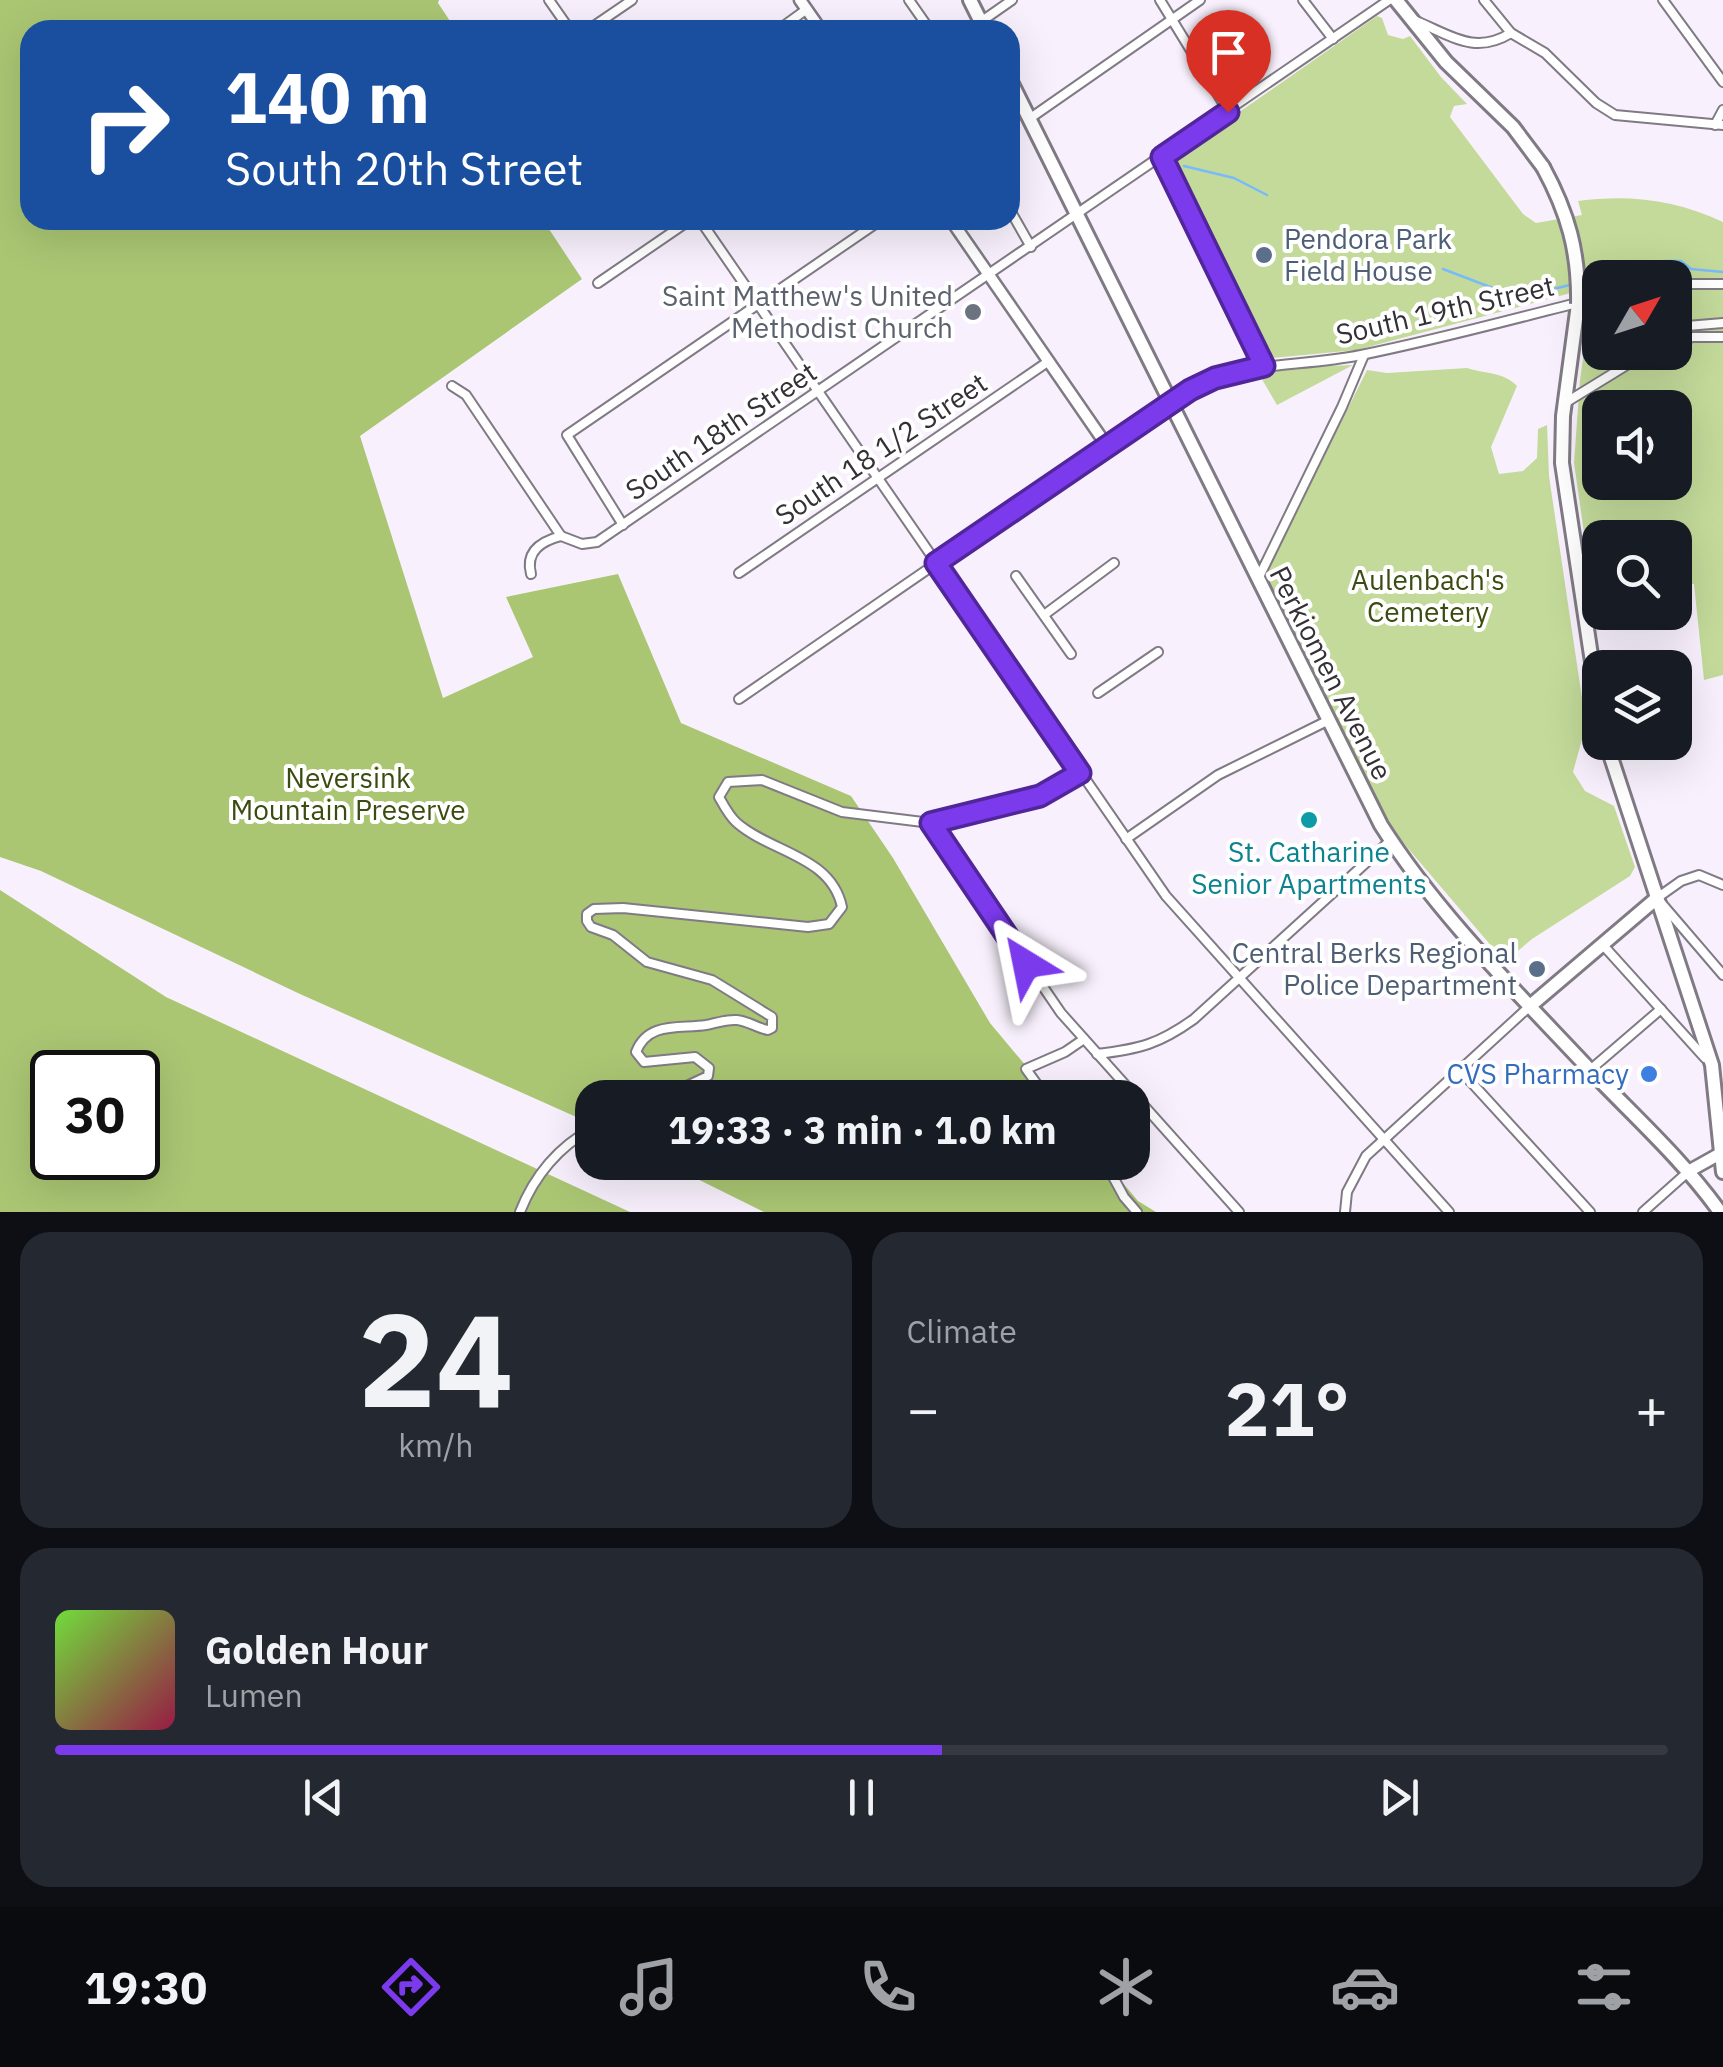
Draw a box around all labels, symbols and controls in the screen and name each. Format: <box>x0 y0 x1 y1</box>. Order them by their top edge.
pin <box>1186 10 1271 113</box>
icon: arrive <box>1201 25 1256 80</box>
text: 140 m <box>225 51 430 142</box>
icon: right <box>60 60 190 190</box>
text: South 20th Street <box>225 139 583 197</box>
place label: Pendora Park Field House <box>1284 220 1452 289</box>
marker: Pendora Park Field House <box>1253 244 1275 266</box>
north arrow <box>1582 260 1692 370</box>
map controls <box>1582 260 1692 760</box>
street label: South 19th Street <box>1332 266 1558 353</box>
place label: Saint Matthew's United Methodist Church <box>662 277 953 346</box>
marker: Saint Matthew's United Methodist Church <box>962 301 984 323</box>
street label: South 18th Street <box>618 353 823 508</box>
street label: South 18 1/2 Street <box>768 364 994 533</box>
button: sound <box>1582 390 1692 500</box>
button: search <box>1582 520 1692 630</box>
street label: Perkiomen Avenue <box>1262 560 1401 786</box>
park label: Aulenbach's Cemetery <box>1351 561 1505 630</box>
button: layers <box>1582 650 1692 760</box>
park label: Neversink Mountain Preserve <box>230 759 466 828</box>
marker: St. Catharine Senior Apartments <box>1298 809 1320 831</box>
place label: St. Catharine Senior Apartments <box>1191 833 1427 902</box>
position arrow <box>974 912 1078 1016</box>
place label: Central Berks Regional Police Department <box>1232 934 1517 1003</box>
marker: Central Berks Regional Police Department <box>1526 958 1548 980</box>
speed limit sign: 30 <box>30 1050 160 1180</box>
place label: CVS Pharmacy <box>1446 1055 1629 1092</box>
marker: CVS Pharmacy <box>1638 1063 1660 1085</box>
text: 19:33 · 3 min · 1.0 km <box>668 1105 1057 1154</box>
text: 24 <box>358 1274 514 1443</box>
text: Climate <box>907 1310 1017 1352</box>
text: 21° <box>1225 1359 1350 1457</box>
text: − <box>907 1373 940 1444</box>
text: + <box>1635 1373 1668 1444</box>
text: km/h <box>398 1424 473 1466</box>
text: Golden Hour <box>205 1625 428 1674</box>
text: Lumen <box>205 1674 303 1716</box>
icon: previous <box>296 1770 351 1825</box>
icon: pause <box>834 1770 889 1825</box>
icon: next <box>1372 1770 1427 1825</box>
icon: directions <box>376 1952 446 2022</box>
icon: music <box>614 1952 684 2022</box>
icon: phone <box>853 1952 923 2022</box>
icon: climate <box>1091 1952 1161 2022</box>
icon: car <box>1330 1952 1400 2022</box>
icon: filters <box>1569 1952 1639 2022</box>
text: 19:30 <box>84 1958 207 2016</box>

